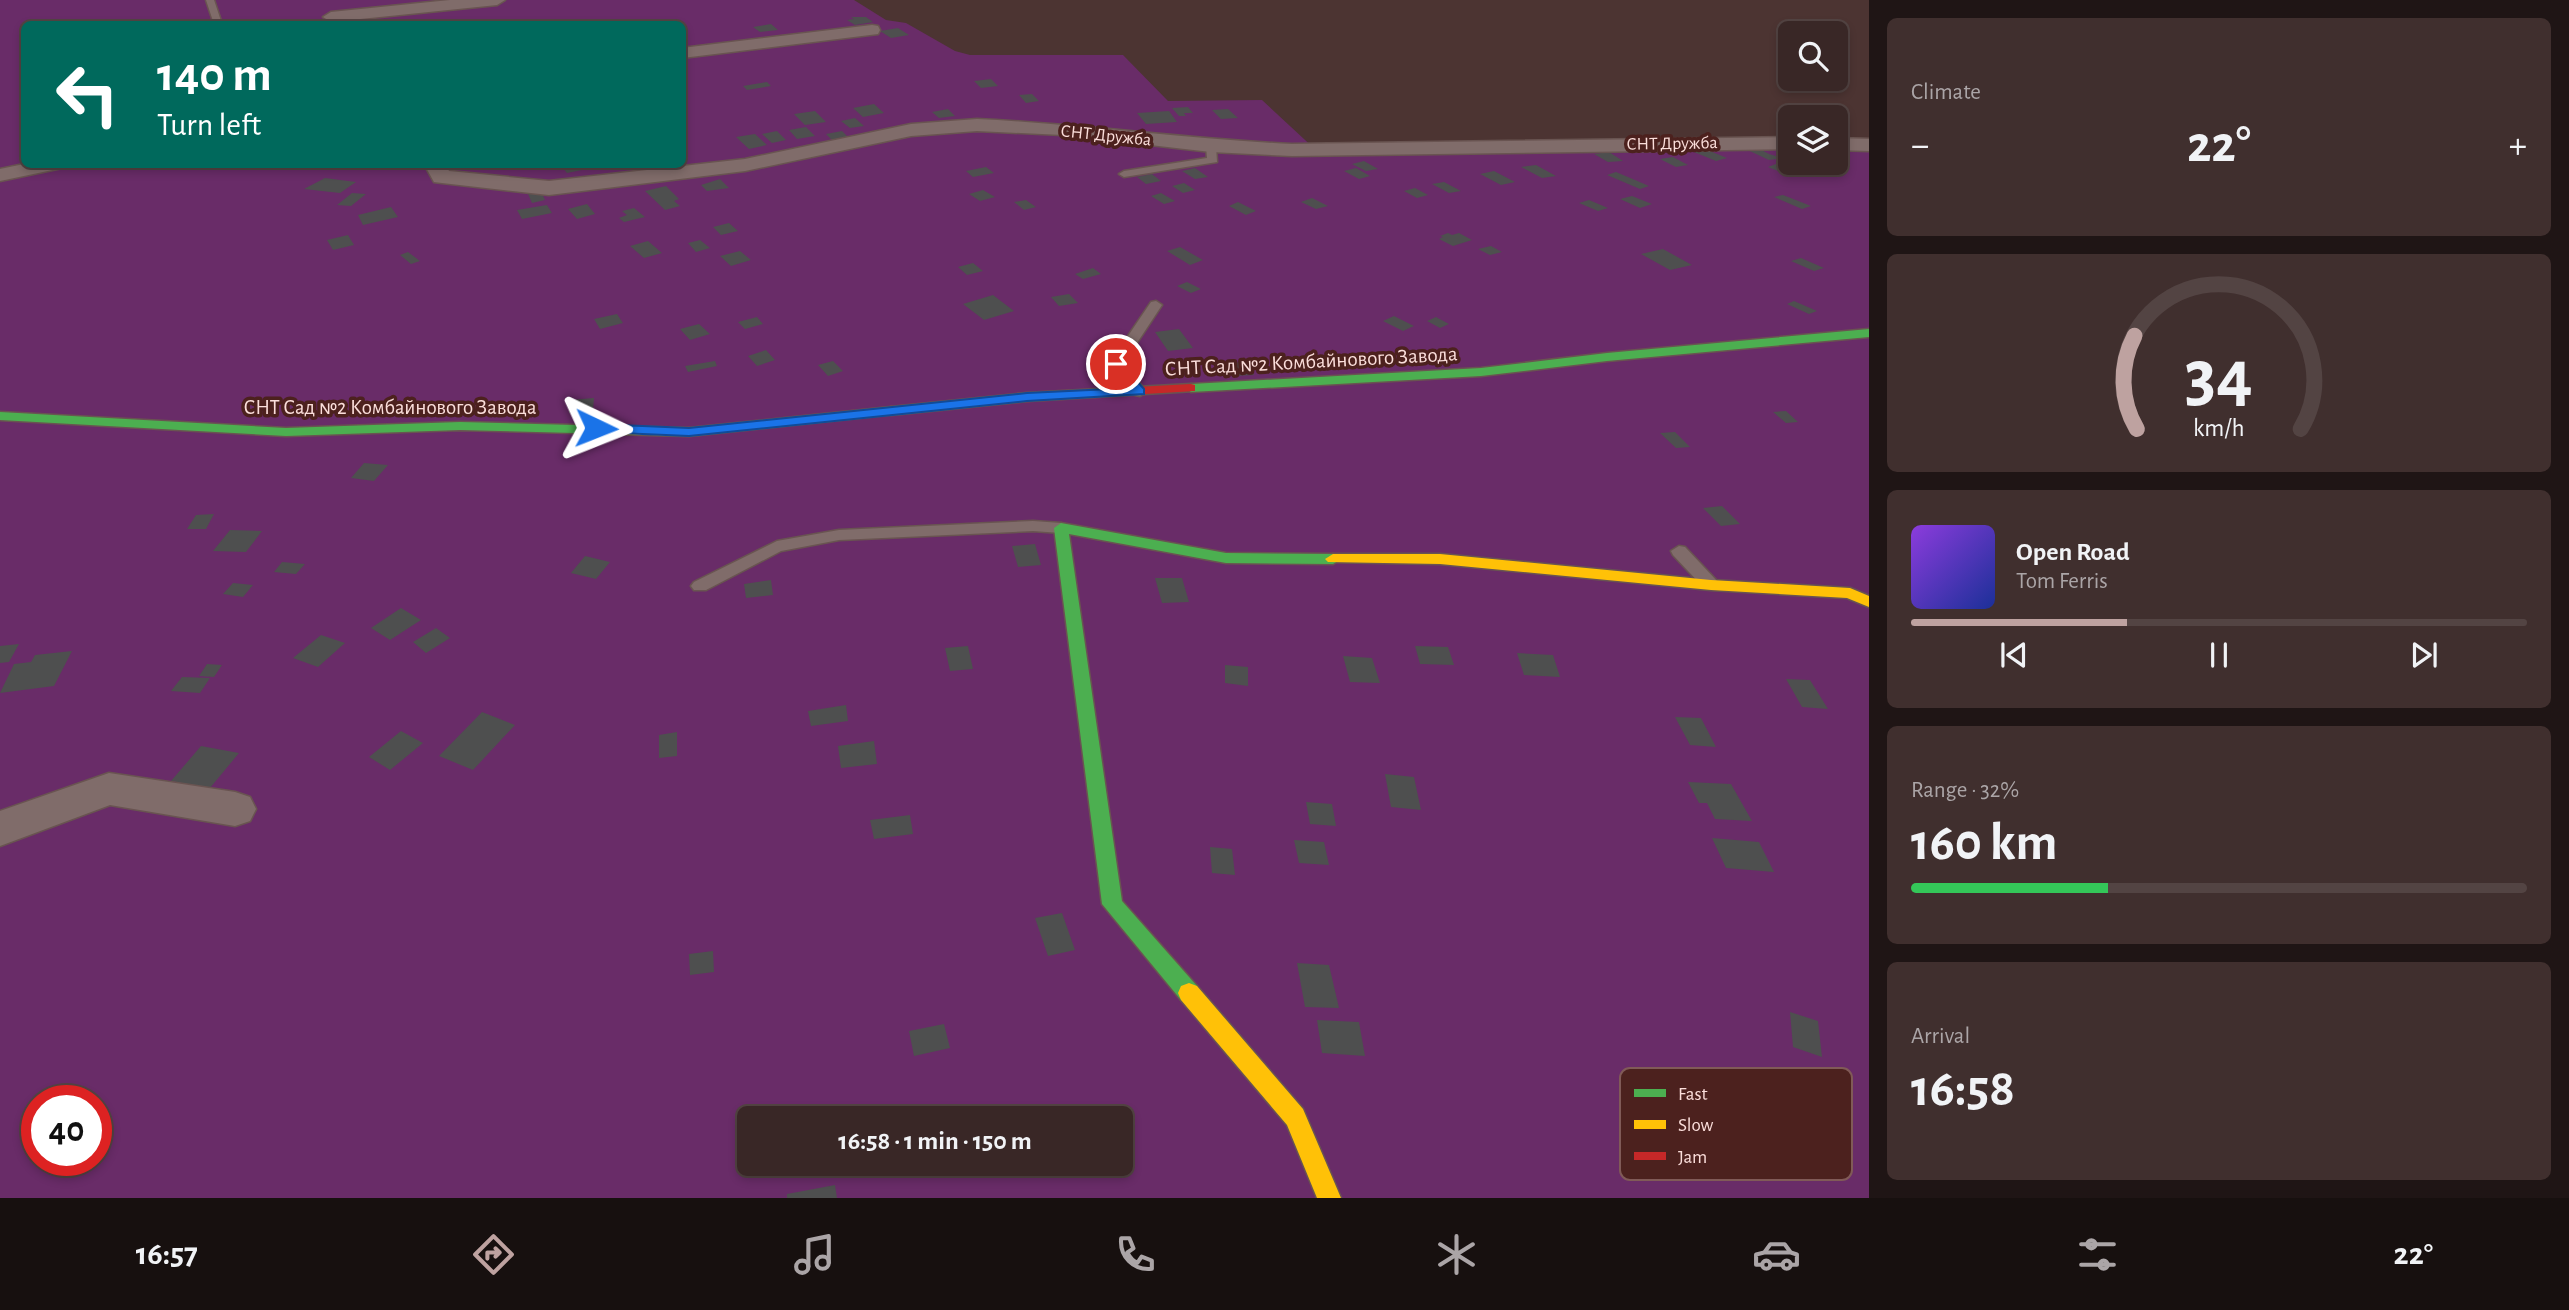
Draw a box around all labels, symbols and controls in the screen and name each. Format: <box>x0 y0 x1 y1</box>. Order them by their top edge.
map controls <box>1778 21 1848 175</box>
button: search <box>1778 21 1848 91</box>
icon: left <box>42 49 133 140</box>
text: 140 m <box>157 51 272 100</box>
text: Climate <box>1911 81 1981 104</box>
button: layers <box>1778 105 1848 175</box>
text: Turn left <box>157 109 261 141</box>
text: 22° <box>2187 119 2251 171</box>
street label: СНТ Дружба <box>1060 121 1152 150</box>
text: − <box>1911 127 1929 165</box>
text: + <box>2509 127 2527 165</box>
street label: СНТ Дружба <box>1626 133 1718 154</box>
pin <box>1086 334 1146 394</box>
text: 34 <box>2185 341 2253 414</box>
street label: СНТ Сад №2 Комбайнового Завода <box>1164 343 1458 380</box>
icon: arrive <box>1097 345 1135 383</box>
position arrow <box>559 391 633 465</box>
street label: СНТ Сад №2 Комбайнового Завода <box>243 397 537 418</box>
text: km/h <box>2193 416 2245 441</box>
text: Open Road <box>2016 539 2130 565</box>
text: Tom Ferris <box>2016 570 2108 593</box>
icon: previous <box>1995 636 2033 674</box>
icon: pause <box>2200 636 2238 674</box>
icon: next <box>2405 636 2443 674</box>
text: Range · 32% <box>1911 779 2019 802</box>
text: 160 km <box>1911 817 2057 869</box>
text: Arrival <box>1911 1025 1970 1048</box>
text: 16:58 <box>1911 1063 2015 1115</box>
legend <box>1620 1068 1852 1180</box>
speed limit sign: 40 <box>21 1085 112 1176</box>
text: Fast <box>1678 1085 1708 1104</box>
text: Slow <box>1678 1116 1714 1135</box>
text: 16:58 · 1 min · 150 m <box>838 1128 1032 1154</box>
text: Jam <box>1678 1148 1707 1167</box>
icon: directions <box>469 1230 518 1279</box>
icon: music <box>790 1230 839 1279</box>
icon: phone <box>1111 1230 1160 1279</box>
icon: climate <box>1432 1230 1481 1279</box>
icon: car <box>1752 1230 1801 1279</box>
icon: filters <box>2073 1230 2122 1279</box>
text: 16:57 <box>136 1238 198 1270</box>
text: 22° <box>2394 1238 2433 1270</box>

